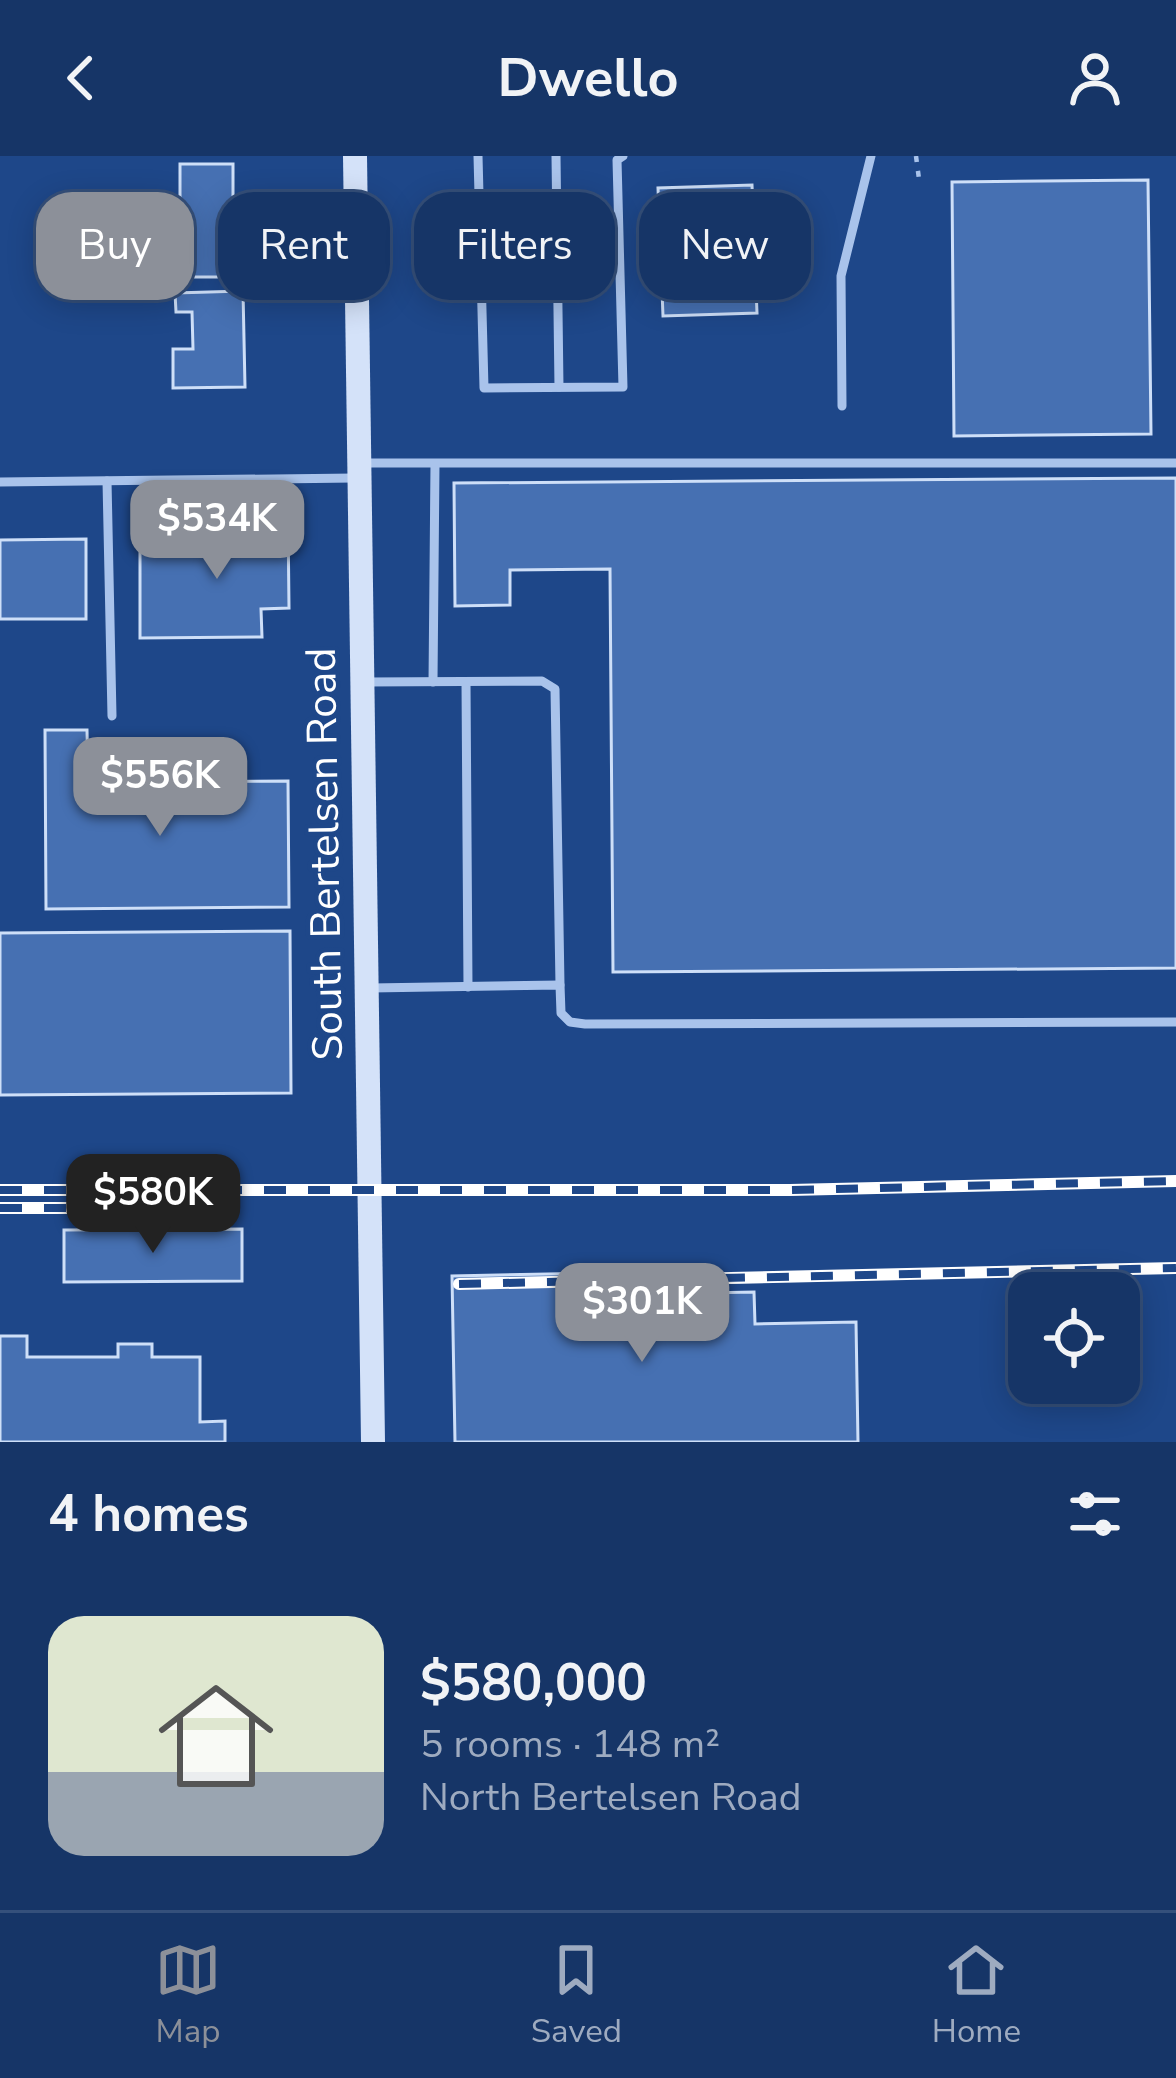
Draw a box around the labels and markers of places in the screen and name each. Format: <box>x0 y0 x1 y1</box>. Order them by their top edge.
pin: $534K <box>133 480 301 582</box>
pin: $556K <box>76 737 244 839</box>
pin: $580K <box>69 1154 237 1256</box>
pin: $301K <box>558 1263 726 1365</box>

